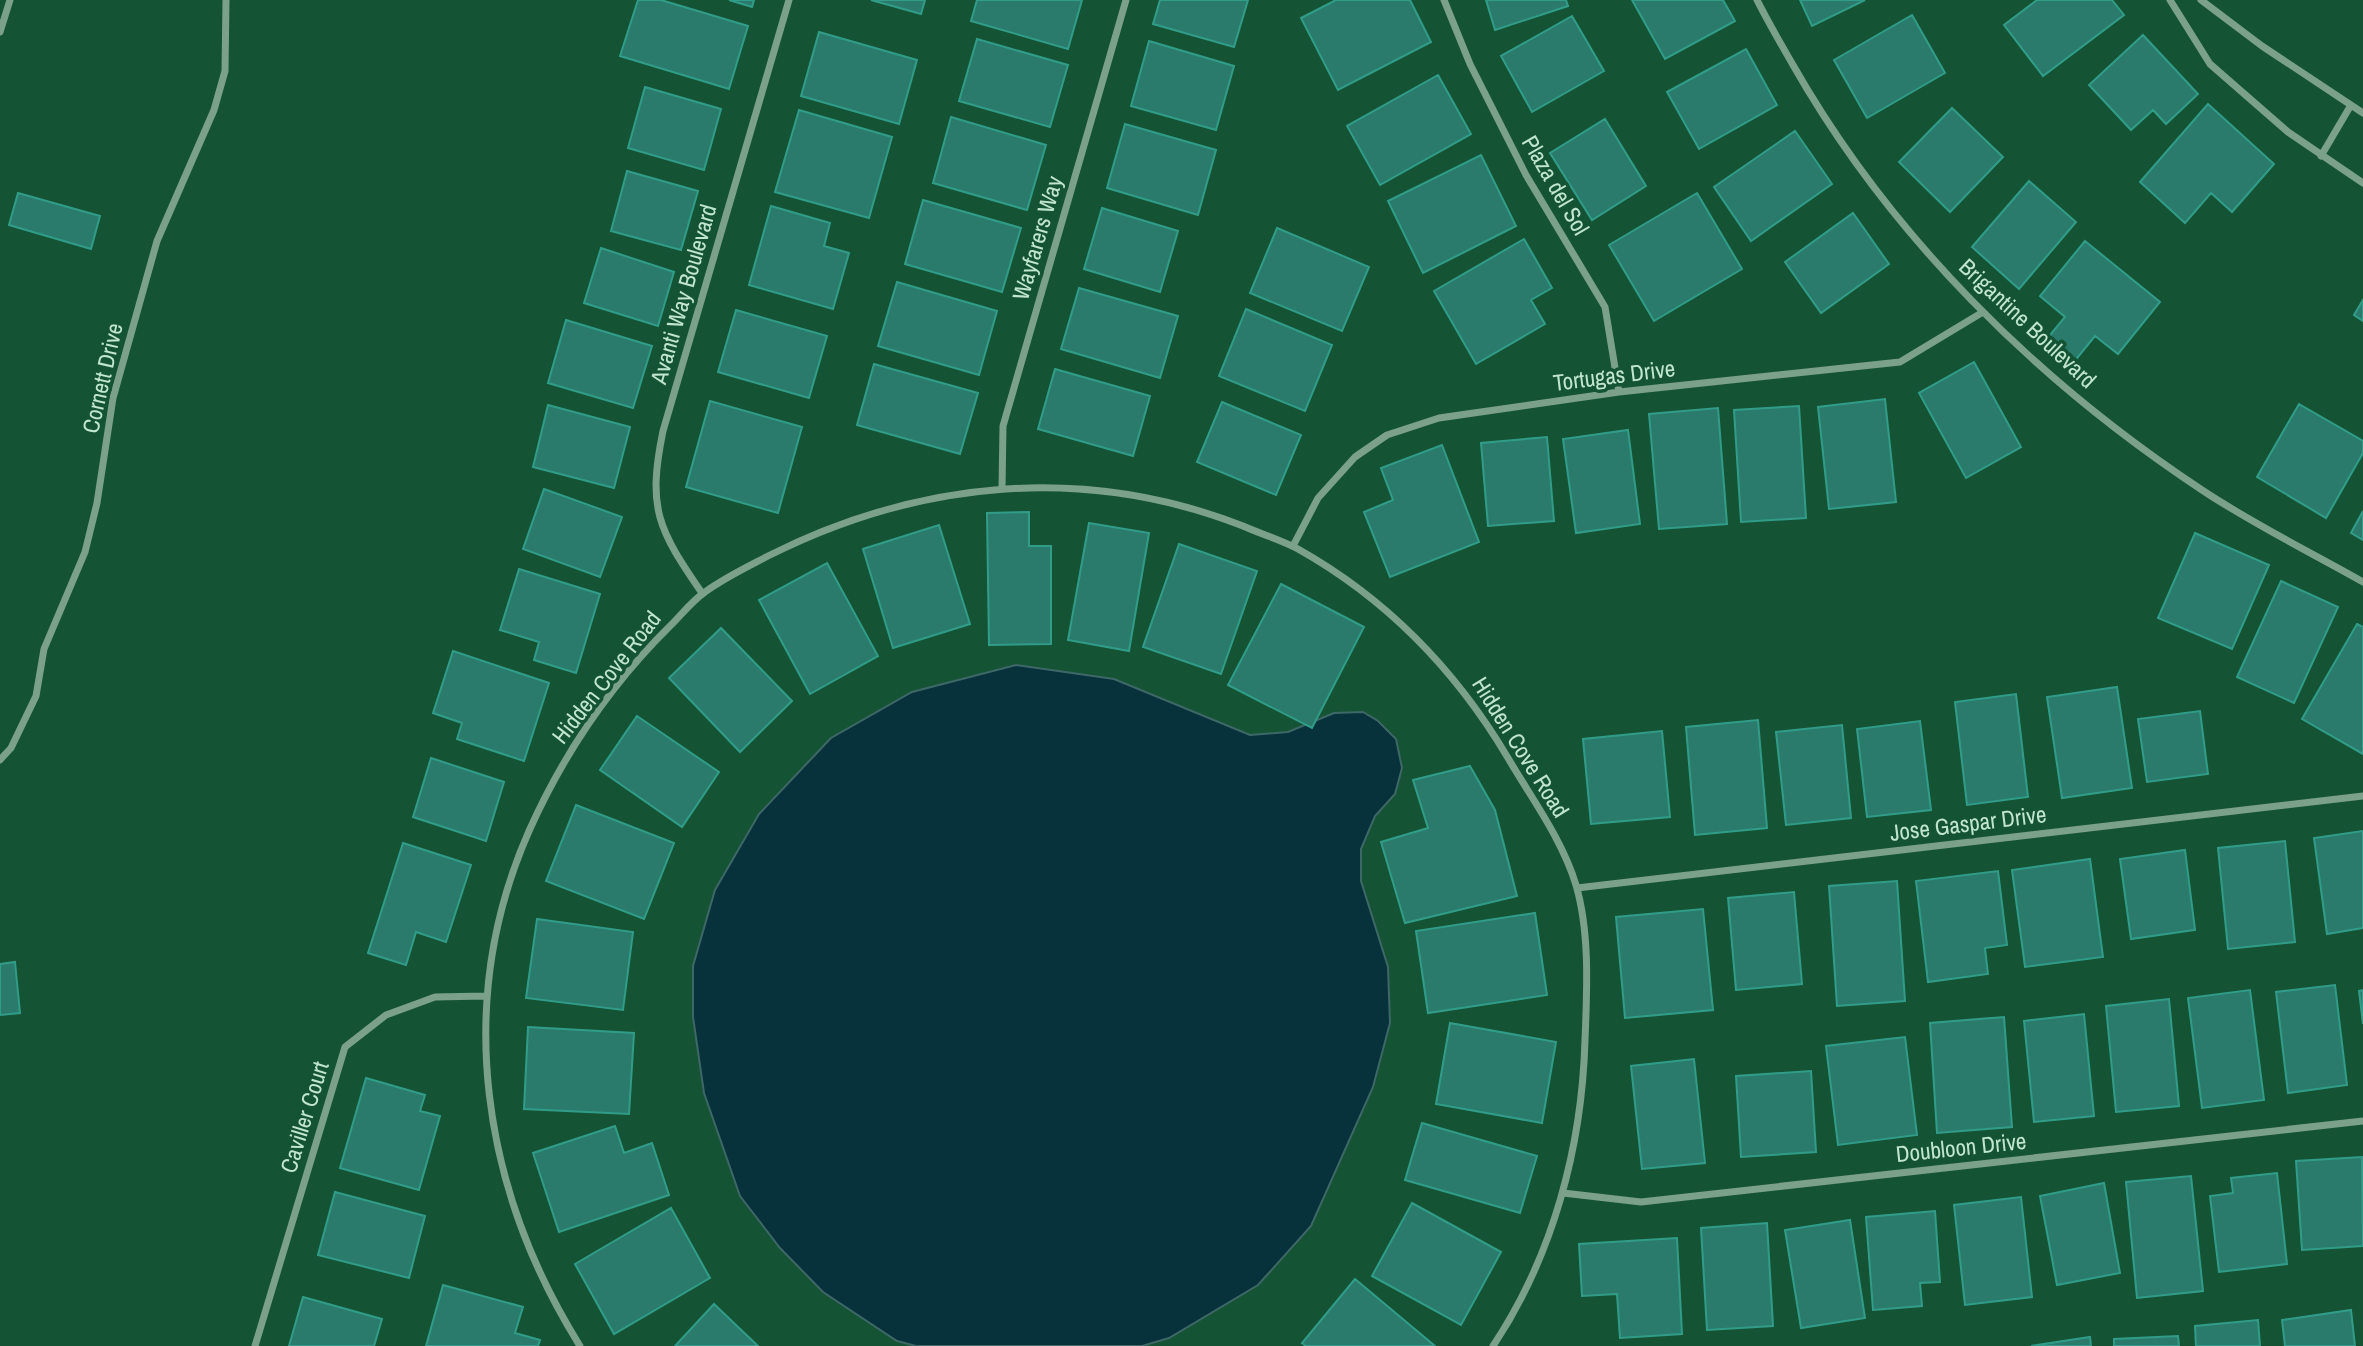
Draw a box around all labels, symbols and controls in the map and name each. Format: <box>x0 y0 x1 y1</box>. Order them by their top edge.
street label: Plaza del Sol <box>1515 130 1597 240</box>
street label: Wayfarers Way <box>1005 172 1070 304</box>
street label: Avanti Way Boulevard <box>642 201 723 388</box>
street label: Brigantine Boulevard <box>1953 251 2103 395</box>
street label: Cornett Drive <box>74 320 130 436</box>
street label: Tortugas Drive <box>1551 352 1677 398</box>
street label: Hidden Cove Road <box>544 604 668 750</box>
street label: Hidden Cove Road <box>1465 671 1577 823</box>
street label: Jose Gaspar Drive <box>1888 798 2048 848</box>
street label: Caviller Court <box>272 1057 336 1177</box>
street label: Doubloon Drive <box>1894 1125 2028 1169</box>

